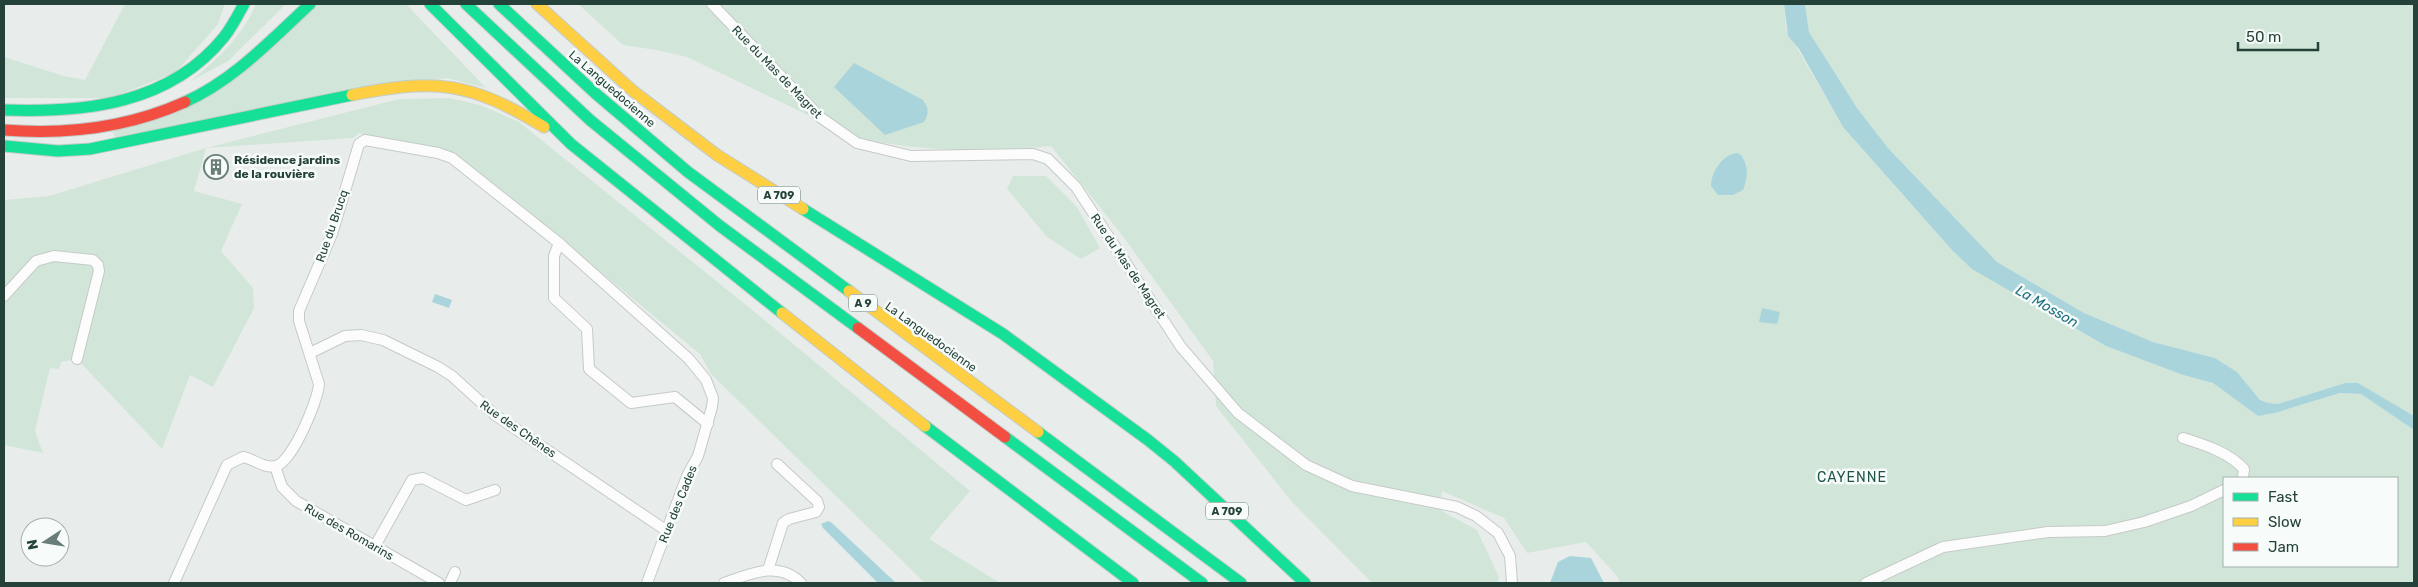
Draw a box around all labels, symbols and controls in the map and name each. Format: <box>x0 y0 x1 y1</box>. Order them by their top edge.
scale bar <box>2238 20 2318 52</box>
street label: Rue du Mas de Magret <box>729 23 825 121</box>
text: 50 m <box>2246 28 2281 46</box>
street label: La Languedocienne <box>566 48 658 130</box>
place label: Résidence jardins de la rouvière <box>234 153 340 181</box>
building icon: Résidence jardins de la rouvière <box>203 154 229 180</box>
road number: A 709 <box>758 186 800 204</box>
street label: Rue du Brucq <box>313 188 351 264</box>
street label: Rue du Mas de Magret <box>1088 211 1168 321</box>
water label: La Mosson <box>2012 282 2081 331</box>
road number: A 9 <box>849 294 877 312</box>
street label: La Languedocienne <box>883 299 980 375</box>
street label: Rue des Chênes <box>477 398 559 460</box>
street label: Rue des Cades <box>656 463 700 545</box>
district label: CAYENNE <box>1817 469 1887 486</box>
legend <box>2223 477 2398 567</box>
text: Fast <box>2268 488 2298 506</box>
street label: Rue des Romarins <box>302 501 396 563</box>
road number: A 709 <box>1206 502 1248 520</box>
text: Slow <box>2268 513 2301 531</box>
north arrow <box>20 517 70 567</box>
text: N <box>23 538 42 551</box>
text: Jam <box>2268 538 2299 556</box>

